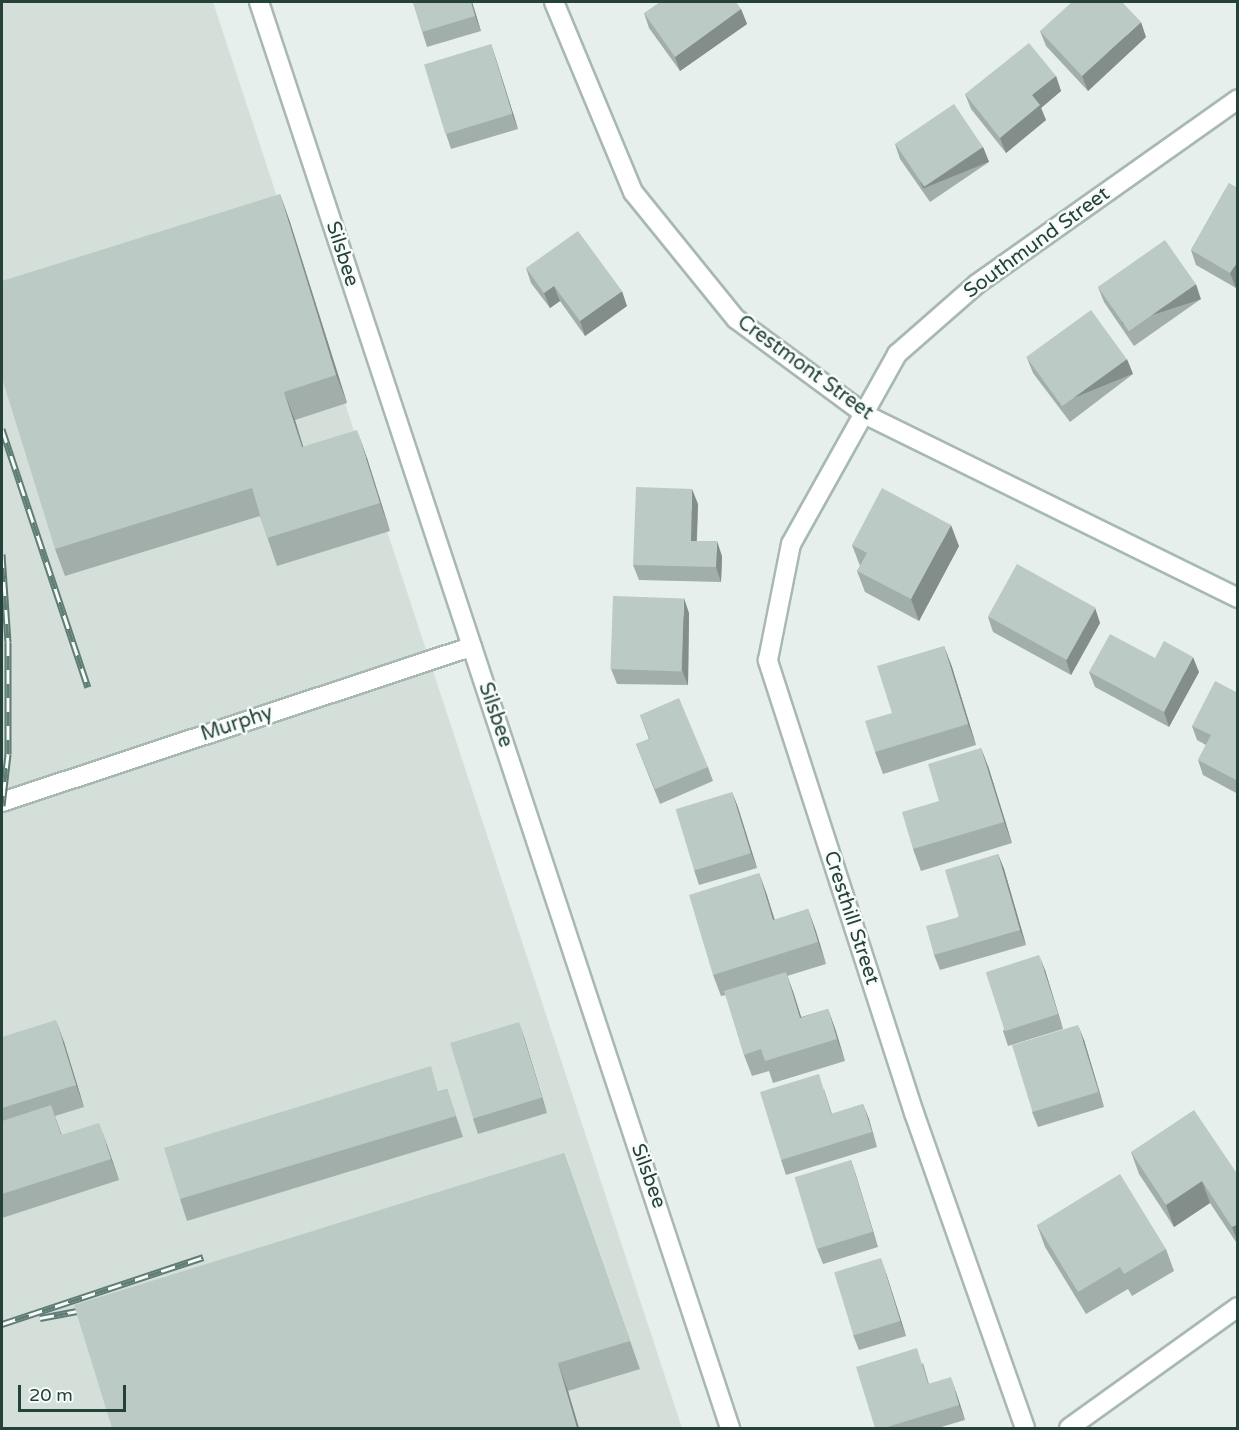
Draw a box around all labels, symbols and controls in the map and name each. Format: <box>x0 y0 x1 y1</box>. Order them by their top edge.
street label: Southmund Street <box>960 182 1114 304</box>
street label: Silsbee <box>320 218 364 290</box>
street label: Crestmont Street <box>732 311 878 425</box>
street label: Silsbee <box>473 679 517 751</box>
street label: Murphy <box>198 701 276 747</box>
street label: Cresthill Street <box>818 848 884 988</box>
street label: Silsbee <box>625 1140 671 1212</box>
scale bar <box>21 1373 129 1411</box>
text: 20 m <box>29 1384 73 1406</box>

